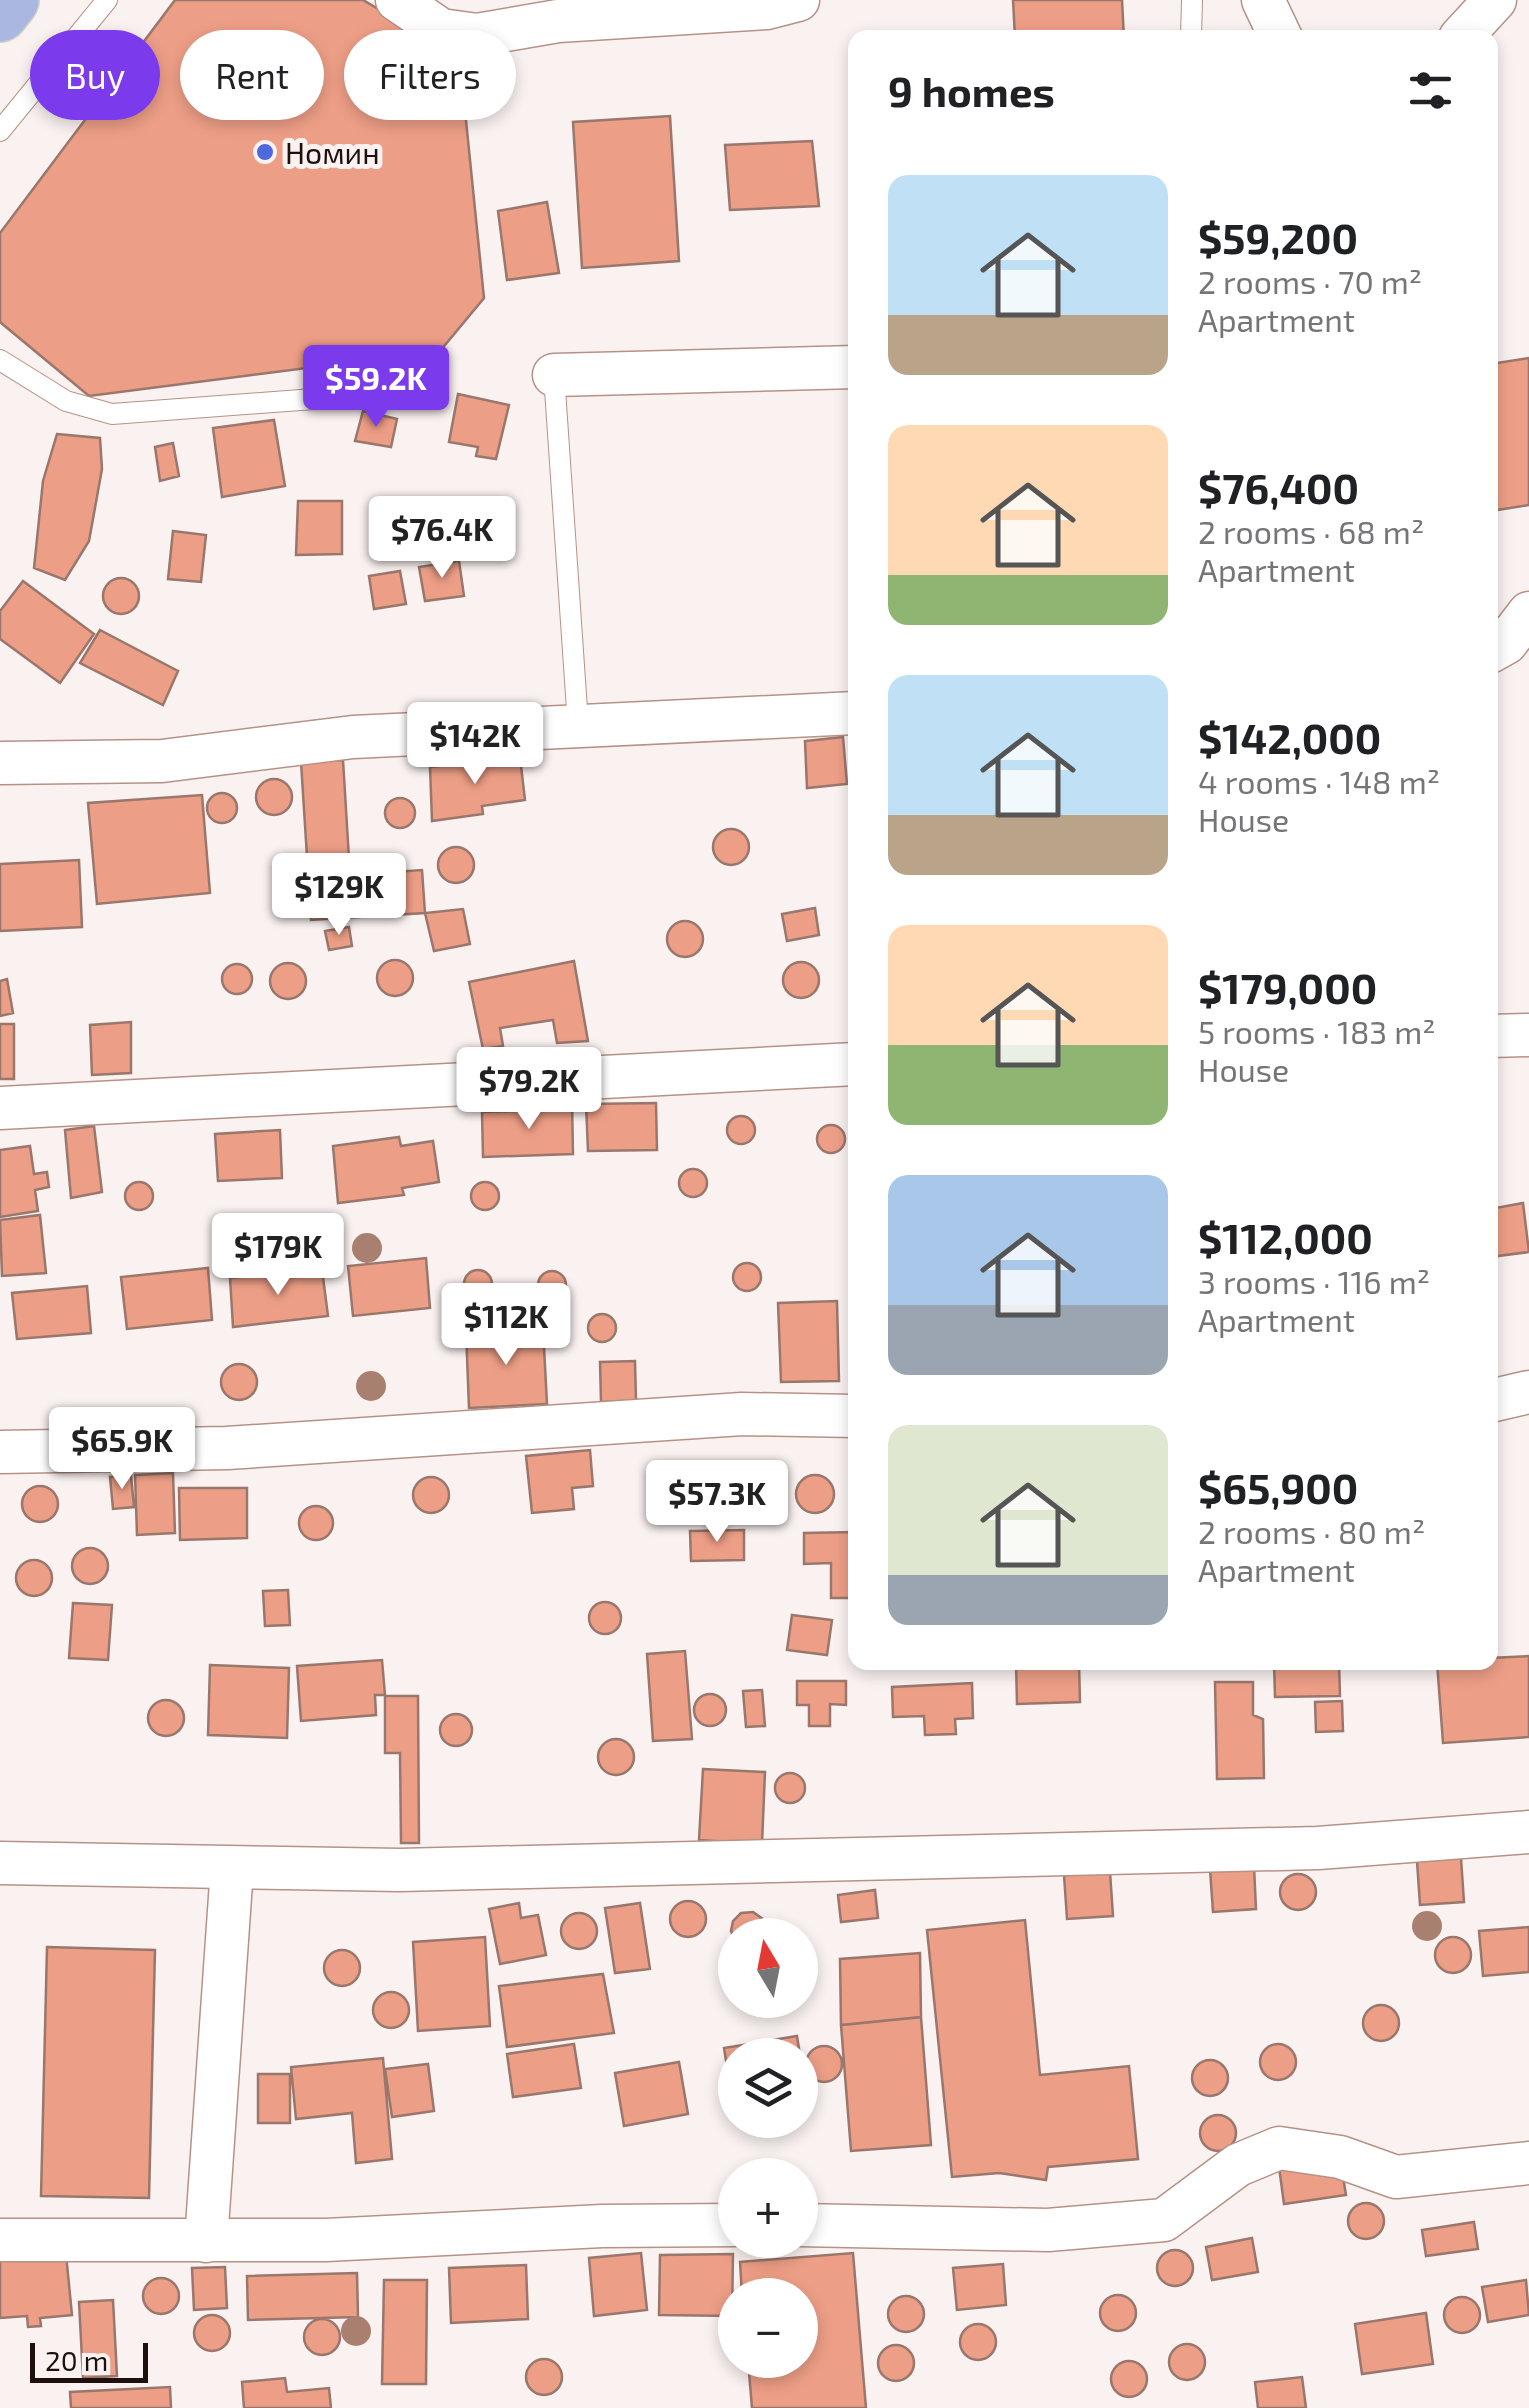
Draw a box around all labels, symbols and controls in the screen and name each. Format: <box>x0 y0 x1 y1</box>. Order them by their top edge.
chip: Buy <box>30 30 160 120</box>
chip: Rent <box>180 30 324 120</box>
chip: Filters <box>344 30 516 120</box>
icon: filters <box>1403 63 1458 118</box>
text: 9 homes <box>888 65 1055 115</box>
place label: Номин <box>285 134 380 170</box>
marker: Номин <box>254 141 276 163</box>
text: $59,200 <box>1198 212 1358 262</box>
icon: home <box>968 215 1088 335</box>
text: 2 rooms · 70 m² <box>1198 262 1422 300</box>
text: Apartment <box>1198 300 1355 338</box>
pin: $59.2K <box>295 345 457 430</box>
text: $59.2K <box>325 358 427 396</box>
text: $76,400 <box>1198 462 1359 512</box>
icon: home <box>968 465 1088 585</box>
pin: $76.4K <box>361 496 523 581</box>
text: $76.4K <box>391 509 493 547</box>
text: 2 rooms · 68 m² <box>1198 512 1424 550</box>
text: Apartment <box>1198 550 1355 588</box>
pin: $142K <box>405 702 545 787</box>
text: $142,000 <box>1198 712 1381 762</box>
text: $142K <box>429 715 521 753</box>
icon: home <box>968 715 1088 835</box>
text: 4 rooms · 148 m² <box>1198 762 1440 800</box>
text: House <box>1198 800 1289 838</box>
pin: $129K <box>269 853 409 938</box>
text: $129K <box>294 866 384 904</box>
text: $179,000 <box>1198 962 1377 1012</box>
icon: home <box>968 965 1088 1085</box>
text: 5 rooms · 183 m² <box>1198 1012 1436 1050</box>
pin: $79.2K <box>448 1047 610 1132</box>
text: House <box>1198 1050 1289 1088</box>
text: $79.2K <box>478 1060 580 1098</box>
text: $112,000 <box>1198 1212 1373 1262</box>
pin: $179K <box>208 1213 348 1298</box>
icon: home <box>968 1215 1088 1335</box>
text: $179K <box>234 1226 322 1264</box>
text: 3 rooms · 116 m² <box>1198 1262 1430 1300</box>
pin: $112K <box>436 1283 576 1368</box>
text: $112K <box>463 1296 549 1334</box>
text: Apartment <box>1198 1300 1355 1338</box>
pin: $65.9K <box>41 1407 203 1492</box>
text: $65.9K <box>71 1420 173 1458</box>
pin: $57.3K <box>636 1460 798 1545</box>
text: $65,900 <box>1198 1462 1358 1512</box>
icon: home <box>968 1465 1088 1585</box>
text: $57.3K <box>668 1473 766 1511</box>
text: 2 rooms · 80 m² <box>1198 1512 1425 1550</box>
text: Apartment <box>1198 1550 1355 1588</box>
north arrow <box>718 1918 818 2018</box>
map controls <box>718 1918 818 2378</box>
button: layers <box>718 2038 818 2138</box>
button: + <box>718 2158 818 2258</box>
button: − <box>718 2278 818 2378</box>
scale bar <box>30 2338 148 2382</box>
text: 20 m <box>45 2343 108 2377</box>

